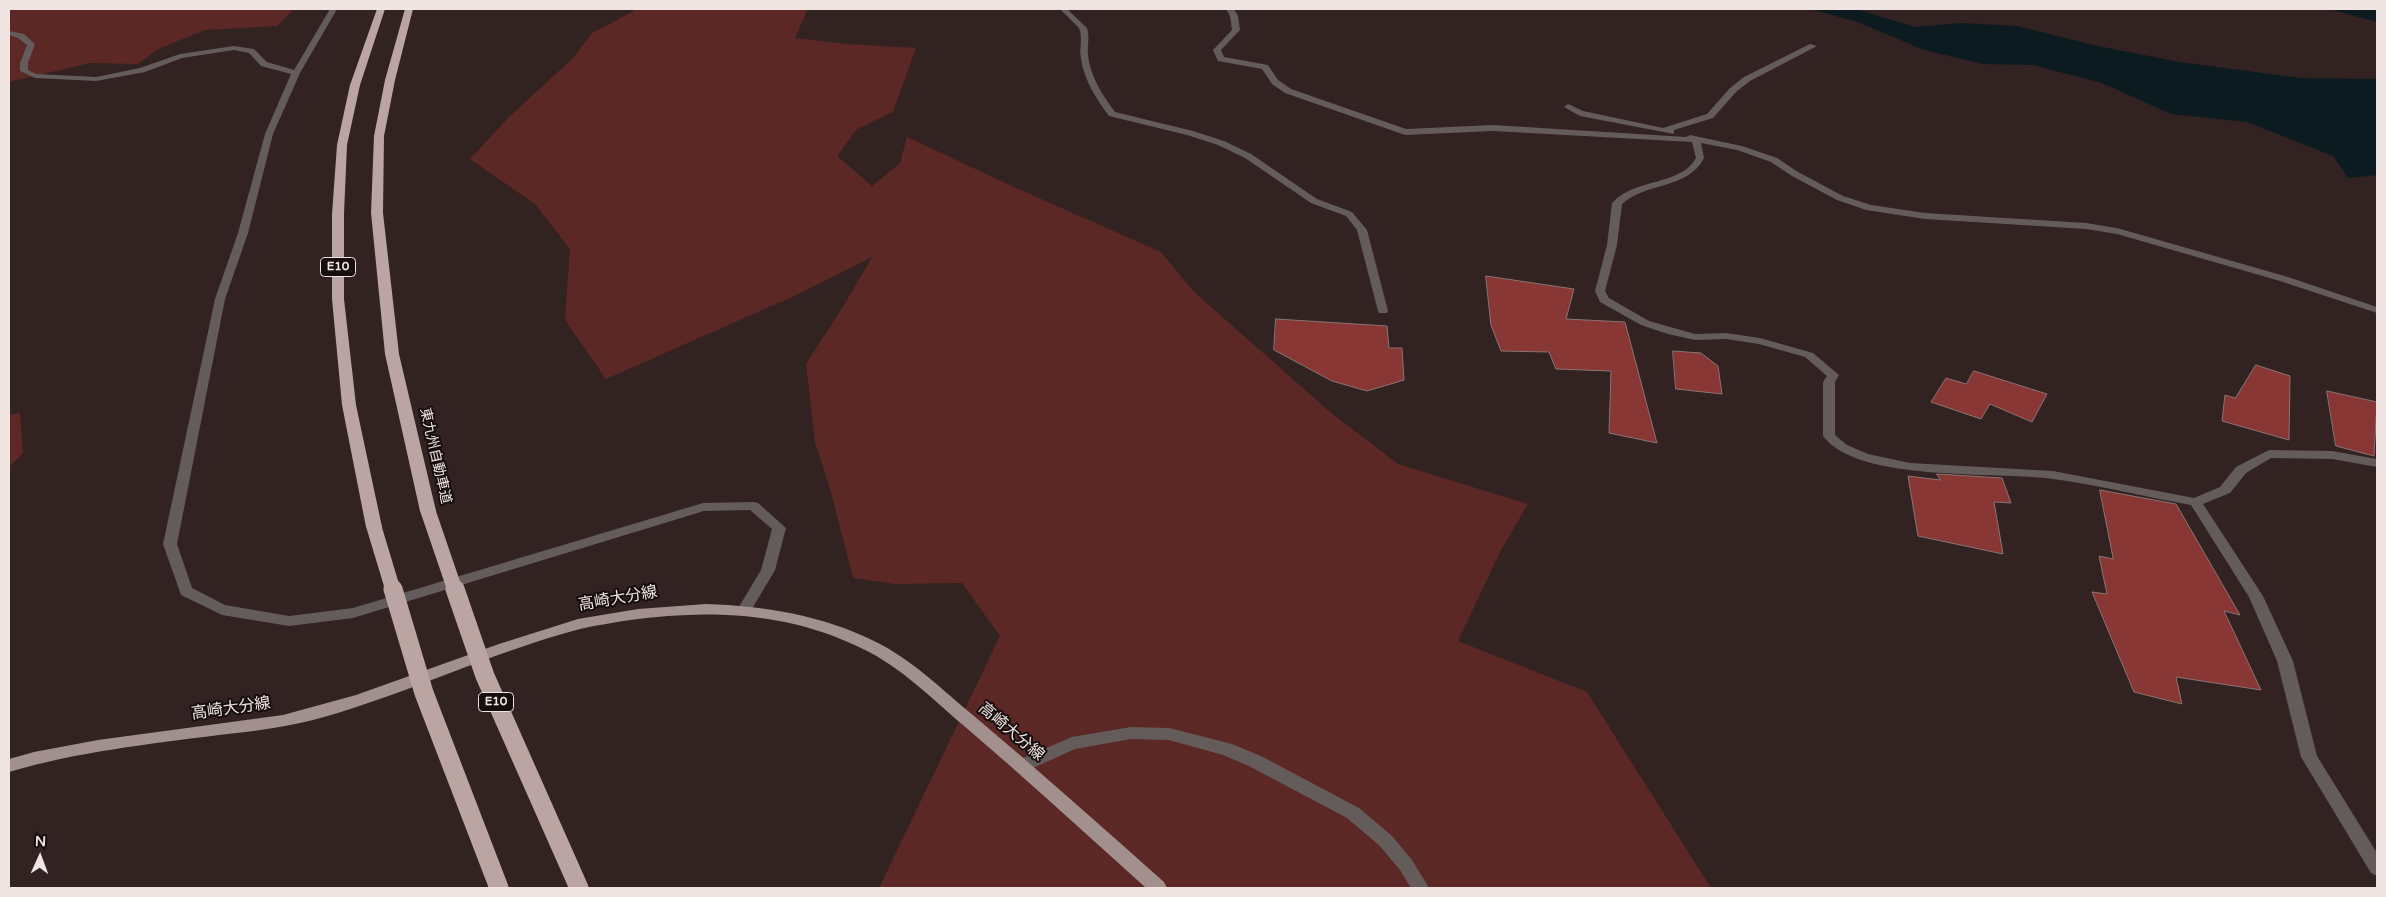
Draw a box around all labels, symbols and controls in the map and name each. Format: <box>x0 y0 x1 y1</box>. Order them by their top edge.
road number: E10 <box>320 258 356 276</box>
street label: 東九州自動車道 <box>416 406 454 506</box>
street label: 高崎大分線 <box>577 583 659 615</box>
road number: E10 <box>478 692 514 712</box>
street label: 高崎大分線 <box>190 694 272 724</box>
street label: 高崎大分線 <box>974 699 1048 765</box>
north arrow <box>15 832 65 882</box>
text: N <box>35 833 46 850</box>

